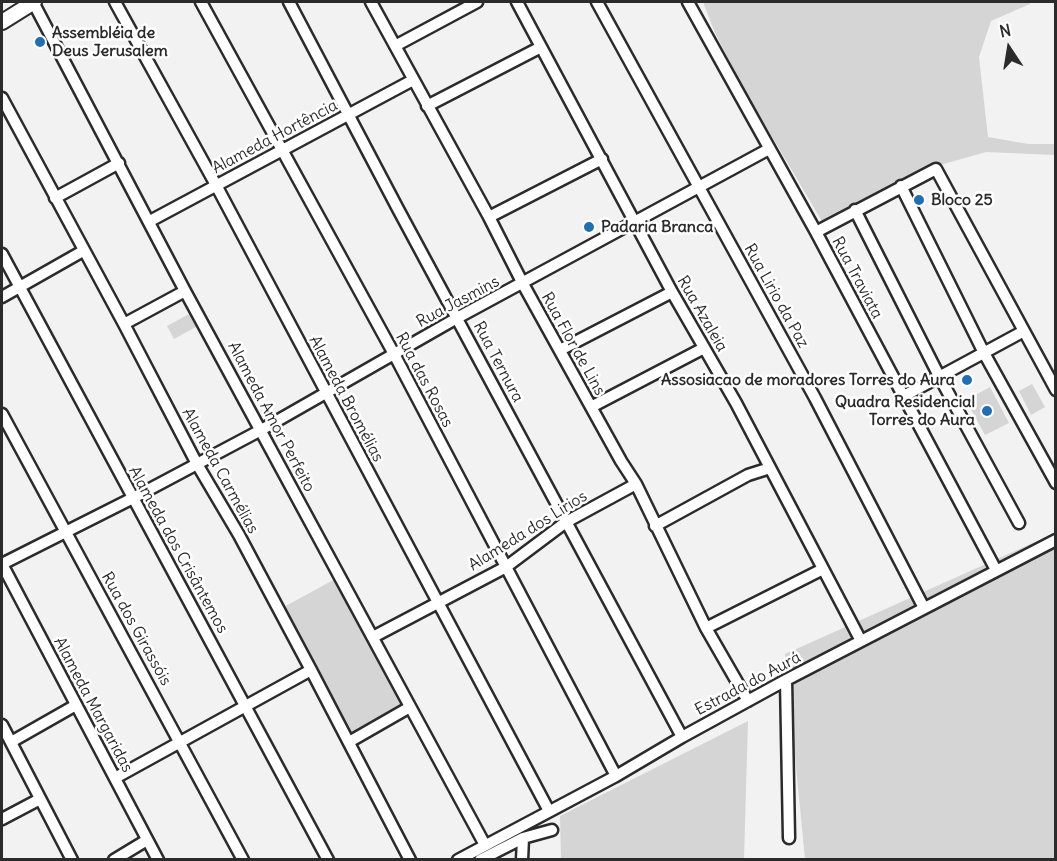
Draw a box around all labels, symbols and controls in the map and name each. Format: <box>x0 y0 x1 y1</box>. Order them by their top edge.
north arrow <box>979 18 1039 78</box>
text: N <box>998 19 1013 41</box>
place label: Assembléia de Deus Jerusalem <box>52 23 168 61</box>
marker: Assembléia de Deus Jerusalem <box>33 35 47 49</box>
street label: Alameda Hortência <box>209 96 341 178</box>
place label: Bloco 25 <box>931 190 993 210</box>
marker: Bloco 25 <box>912 193 926 207</box>
place label: Padaria Branca <box>601 217 713 237</box>
marker: Padaria Branca <box>582 220 596 234</box>
street label: Rua Traviata <box>827 234 887 322</box>
street label: Rua Lirio da Paz <box>740 241 812 351</box>
street label: Rua Jasmins <box>413 272 503 332</box>
street label: Rua Azaleia <box>673 273 731 355</box>
street label: Rua Flor de Lins <box>537 289 609 399</box>
street label: Rua Ternura <box>469 318 527 406</box>
street label: Rua das Rosas <box>391 329 457 431</box>
street label: Alameda Bromélias <box>305 333 387 465</box>
street label: Alameda Amor Perfeito <box>223 339 319 495</box>
place label: Assosiacao de moradores Torres do Aura <box>661 370 955 390</box>
marker: Assosiacao de moradores Torres do Aura <box>960 373 974 387</box>
place label: Quadra Residencial Torres do Aura <box>835 392 975 430</box>
marker: Quadra Residencial Torres do Aura <box>980 404 994 418</box>
street label: Alameda Carmélias <box>178 405 262 537</box>
street label: Alameda dos Crisântemos <box>124 463 232 637</box>
street label: Alameda dos Lirios <box>465 487 591 575</box>
street label: Rua dos Girassóis <box>97 569 175 689</box>
street label: Alameda Margaridas <box>49 634 137 776</box>
street label: Estrada do Aurá <box>692 648 804 720</box>

